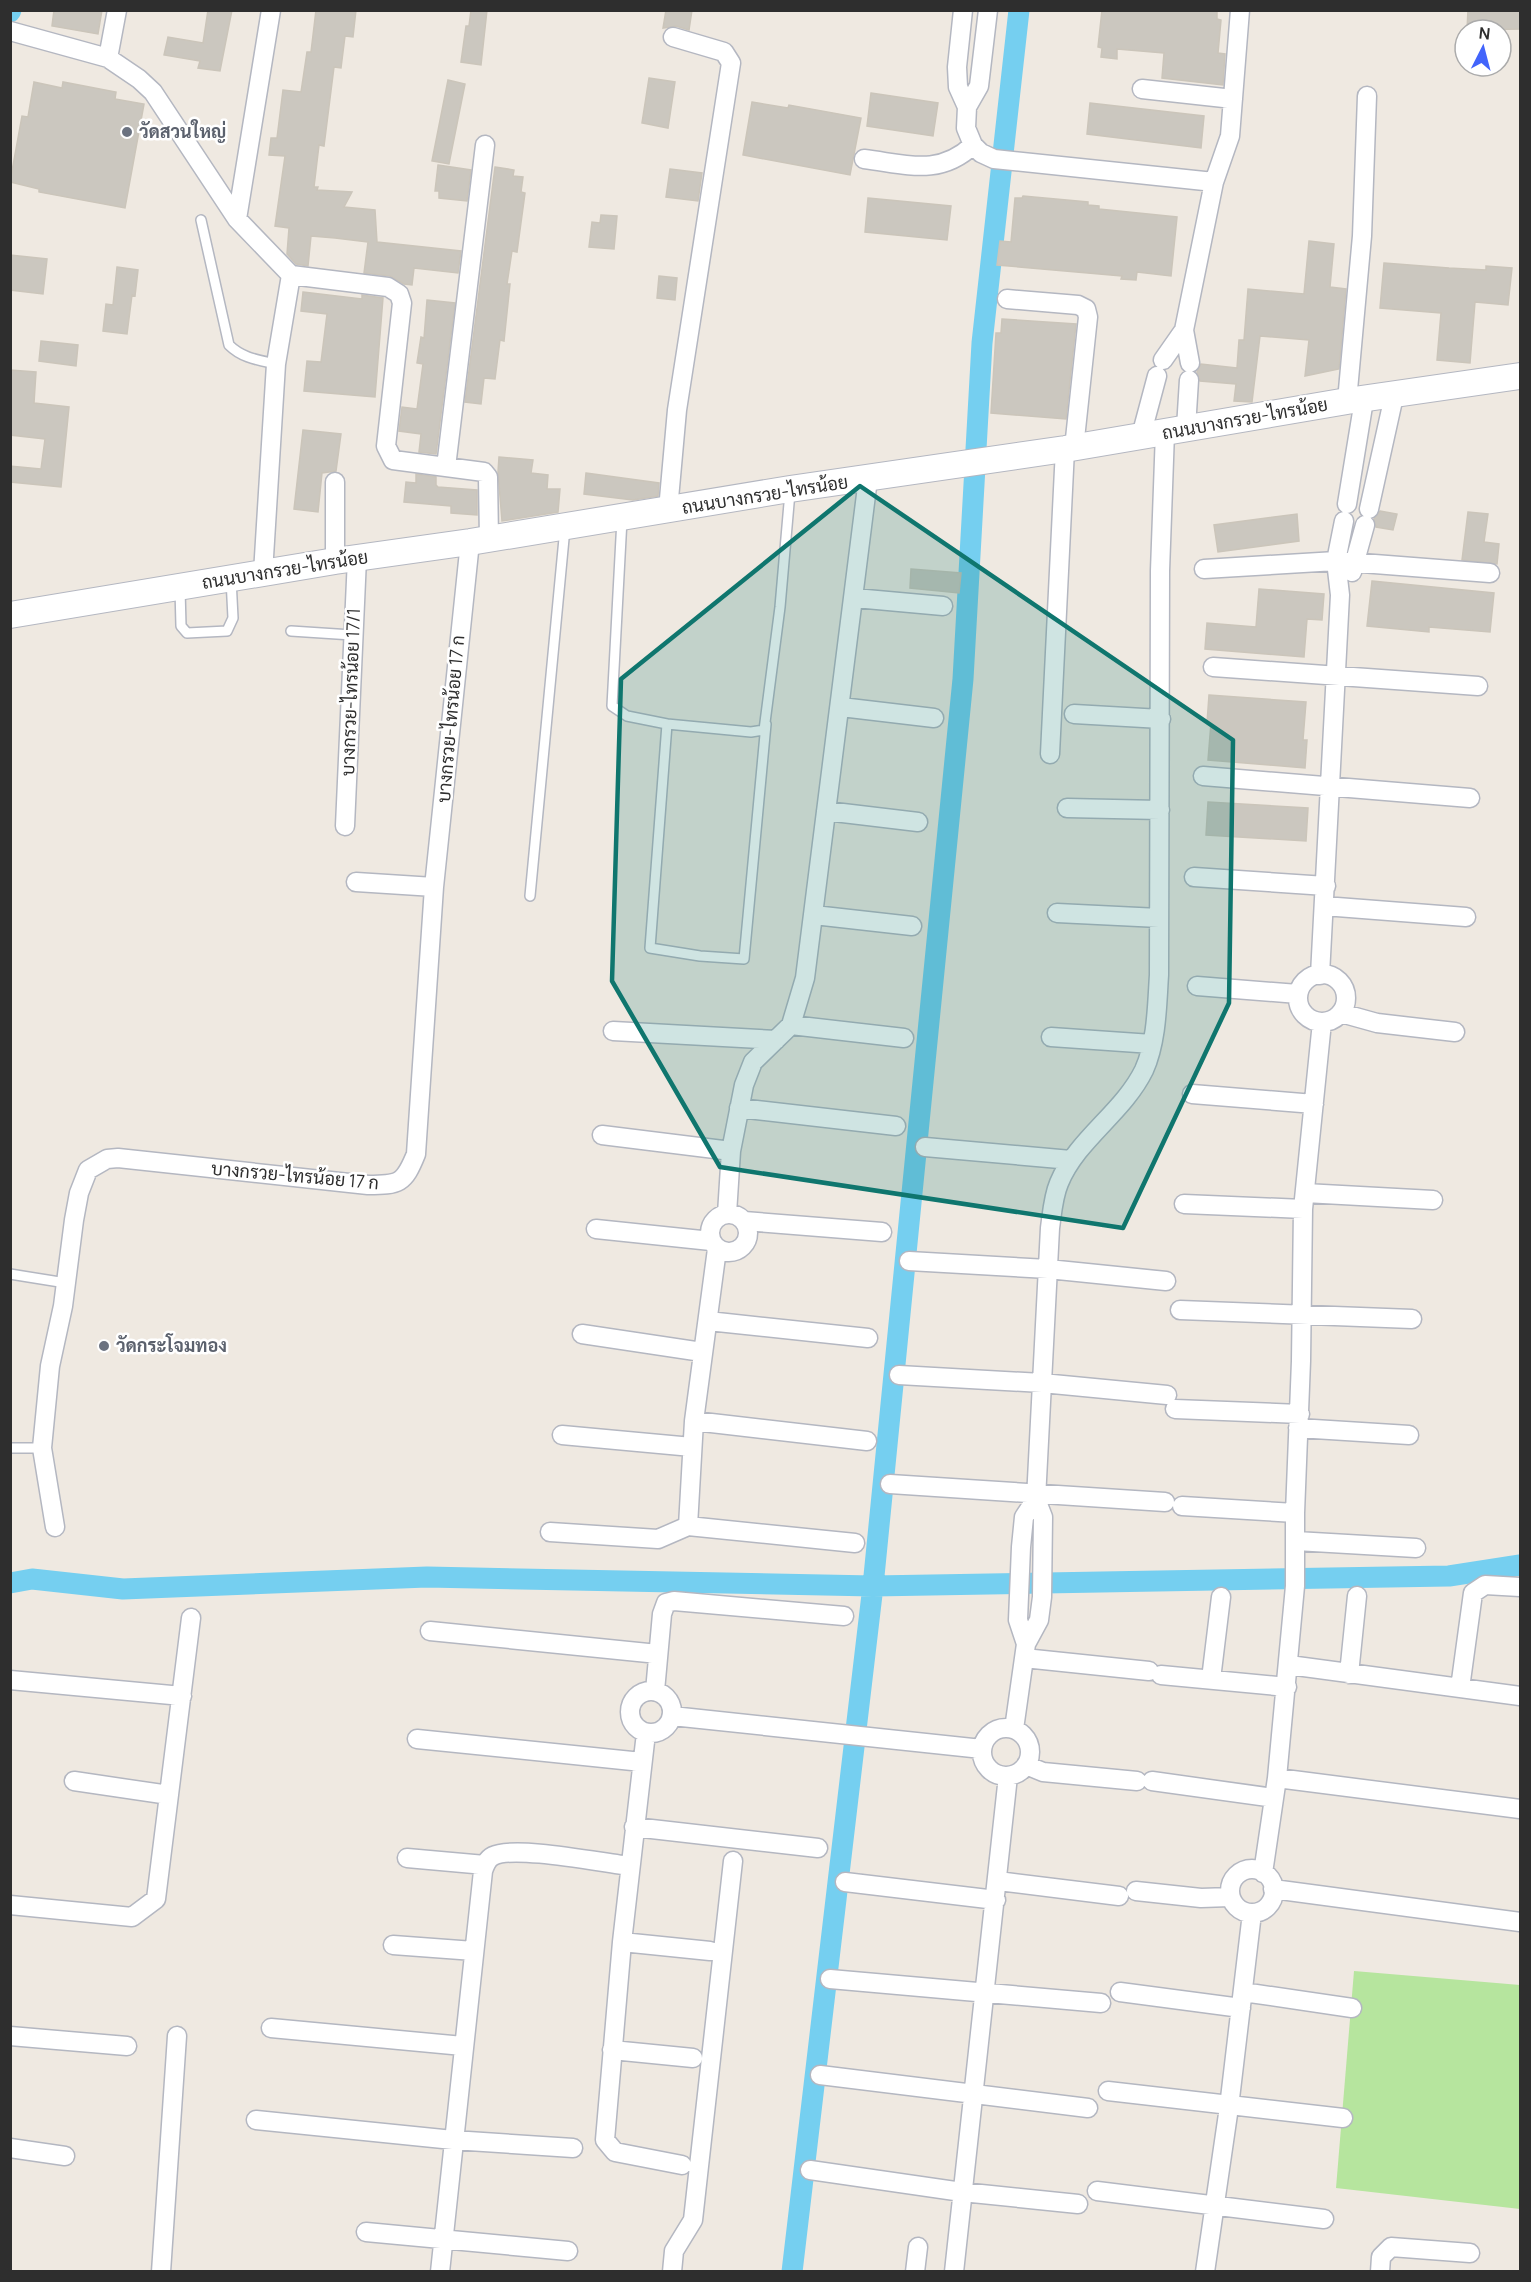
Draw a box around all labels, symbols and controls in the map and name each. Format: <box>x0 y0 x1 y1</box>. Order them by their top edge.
north arrow <box>1453 18 1513 78</box>
text: N <box>1478 22 1491 45</box>
place label: วัดสวนใหญ่ <box>139 119 226 143</box>
marker: วัดสวนใหญ่ <box>120 125 134 139</box>
street label: ถนนบางกรวย-ไทรน้อย <box>1160 392 1330 444</box>
street label: ถนนบางกรวย-ไทรน้อย <box>680 469 850 519</box>
street label: ถนนบางกรวย-ไทรน้อย <box>200 544 370 594</box>
street label: บางกรวย-ไทรน้อย 17/1 <box>335 607 365 776</box>
street label: บางกรวย-ไทรน้อย 17 ก <box>431 634 469 804</box>
street label: บางกรวย-ไทรน้อย 17 ก <box>210 1156 380 1194</box>
place label: วัดกระโจมทอง <box>116 1333 227 1357</box>
marker: วัดกระโจมทอง <box>97 1339 111 1353</box>

